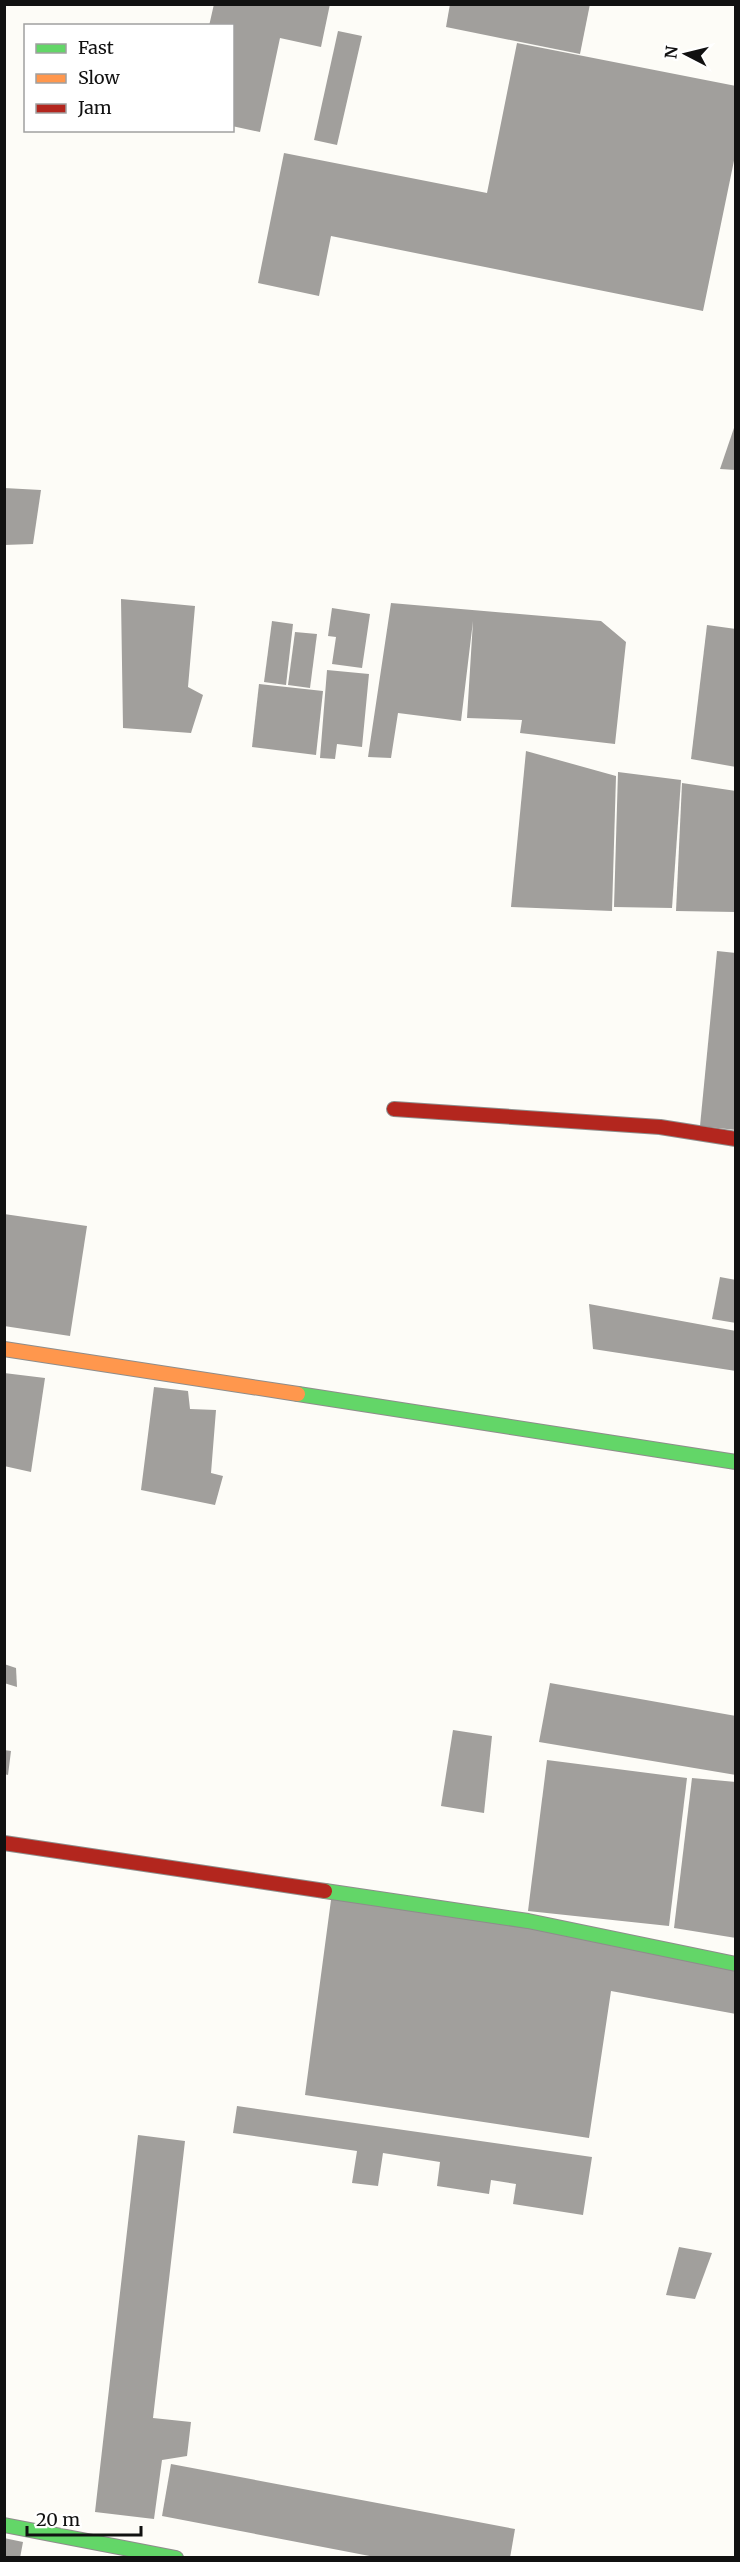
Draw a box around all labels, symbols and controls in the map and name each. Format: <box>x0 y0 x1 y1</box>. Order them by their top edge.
legend <box>24 24 234 132</box>
north arrow <box>656 24 716 84</box>
text: Fast <box>78 36 114 59</box>
text: N <box>660 44 682 60</box>
text: Slow <box>78 66 121 89</box>
text: Jam <box>77 96 112 119</box>
scale bar <box>27 2499 141 2537</box>
text: 20 m <box>36 2508 80 2531</box>

